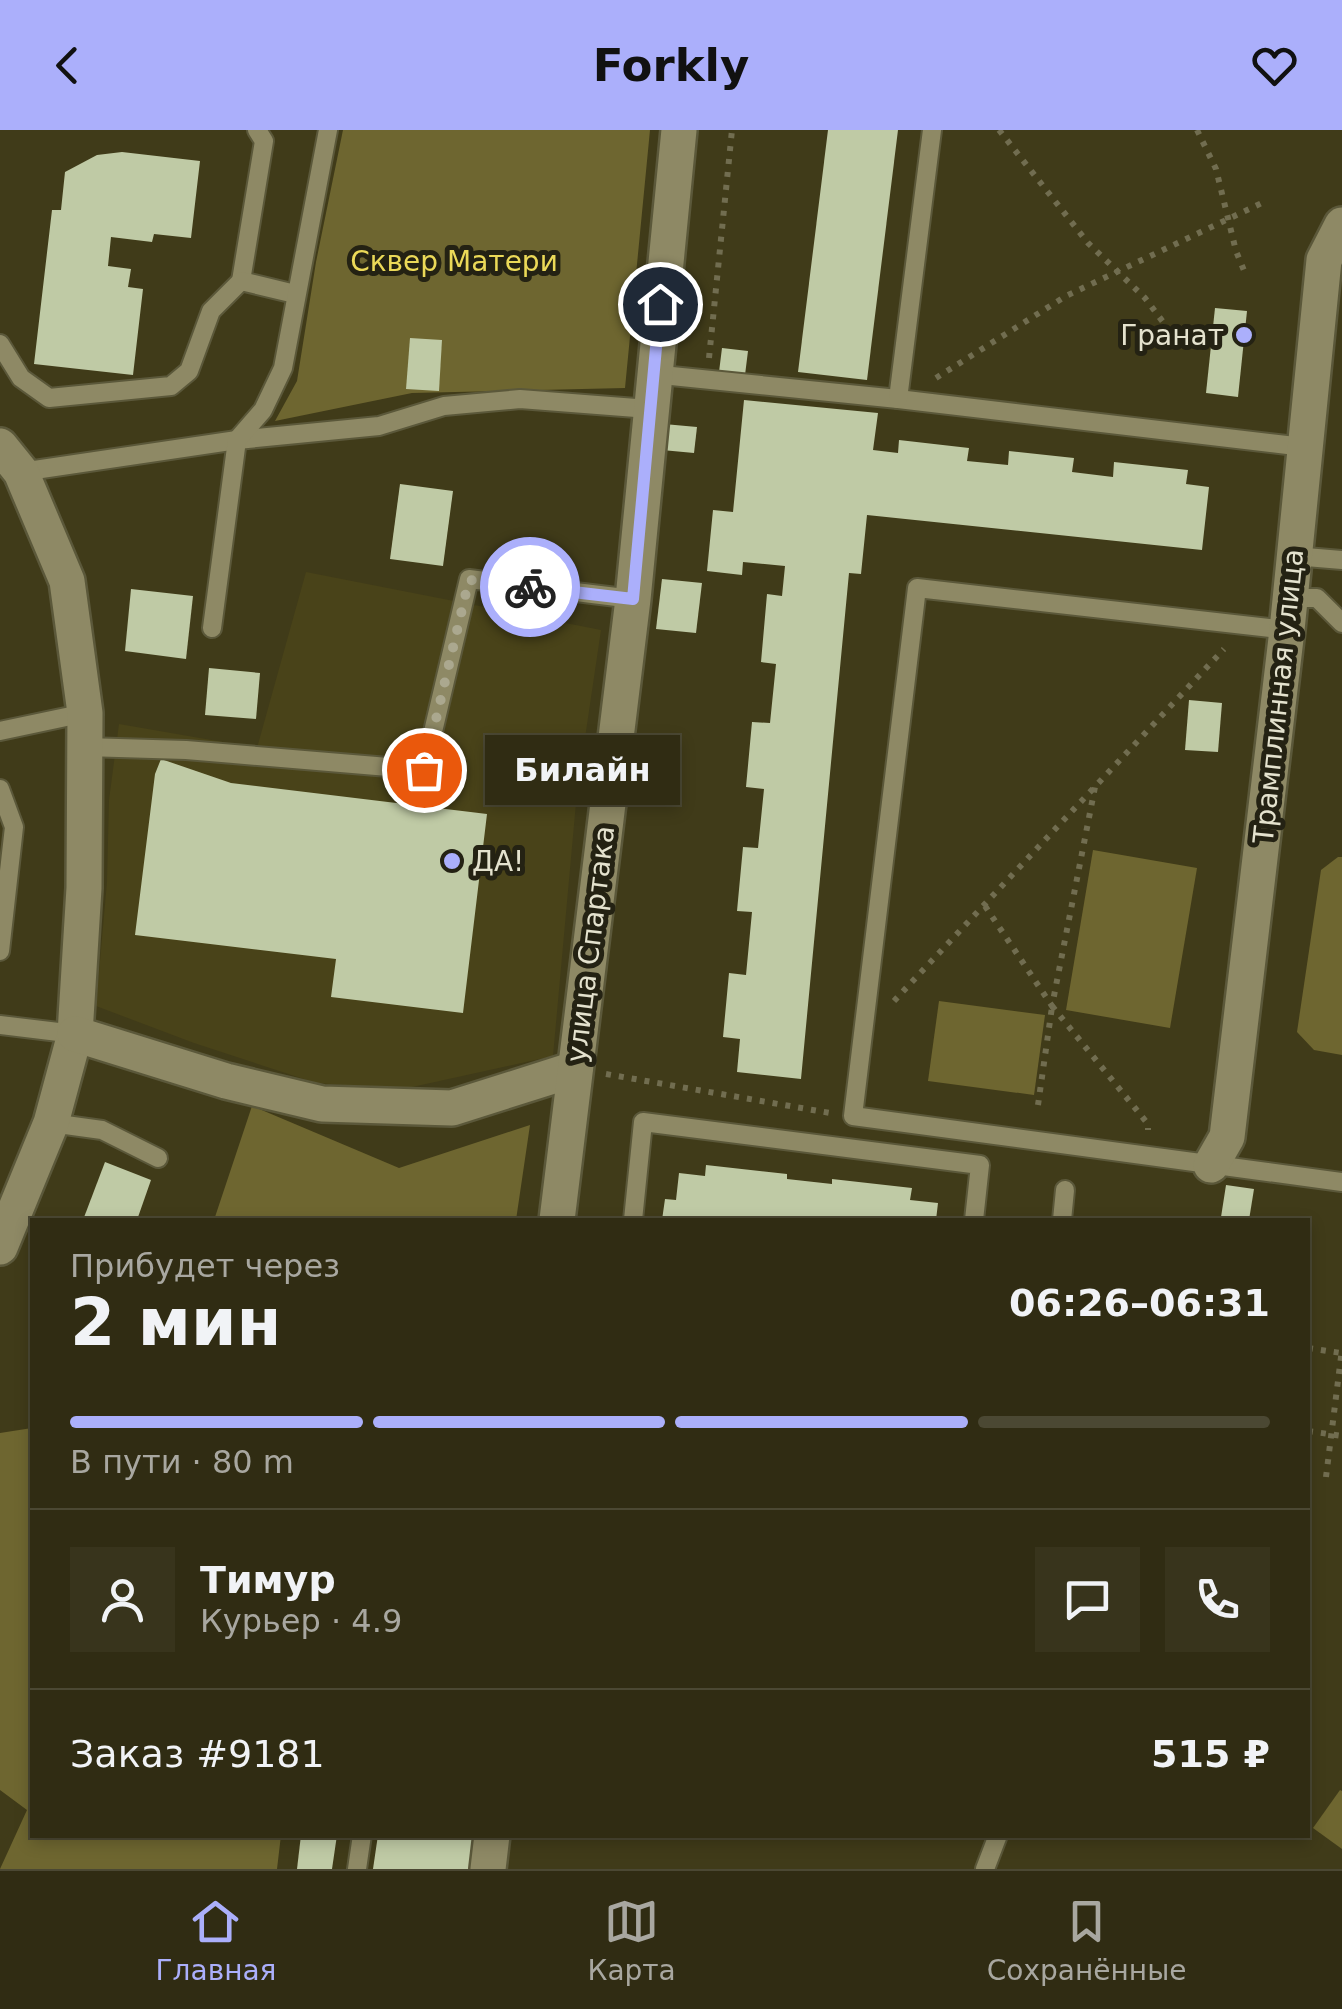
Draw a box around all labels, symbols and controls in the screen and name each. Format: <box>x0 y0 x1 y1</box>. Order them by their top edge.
icon: back <box>40 38 95 93</box>
icon: heart <box>1247 38 1302 93</box>
text: Forkly <box>593 39 749 92</box>
park label: Сквер Матери <box>350 245 558 278</box>
pin <box>618 262 703 347</box>
icon: home <box>633 277 688 332</box>
place label: Гранат <box>1120 319 1224 352</box>
marker: Гранат <box>1233 324 1255 346</box>
courier <box>480 537 580 637</box>
street label: Трамплинная улица <box>1247 547 1310 846</box>
icon: bike <box>503 560 558 615</box>
pin <box>382 728 467 813</box>
callout: Билайн <box>484 735 679 805</box>
icon: bag <box>397 743 452 798</box>
text: Билайн <box>514 751 651 789</box>
street label: улица Спартака <box>560 824 621 1064</box>
place label: ДА! <box>472 845 524 878</box>
marker: ДА! <box>441 850 463 872</box>
text: Прибудет через <box>70 1247 340 1285</box>
text: 06:26–06:31 <box>1009 1281 1270 1325</box>
text: 2 мин <box>70 1285 281 1360</box>
text: В пути · 80 m <box>70 1443 294 1481</box>
button: person <box>70 1547 175 1652</box>
button: chat <box>1035 1547 1140 1652</box>
button: phone <box>1165 1547 1270 1652</box>
text: Тимур <box>200 1558 336 1602</box>
text: Курьер · 4.9 <box>200 1602 402 1640</box>
text: Заказ #9181 <box>70 1732 325 1776</box>
text: 515 ₽ <box>1151 1732 1270 1776</box>
tab: Главная <box>156 1894 276 1987</box>
tab: Карта <box>588 1894 676 1987</box>
tab: Сохранённые <box>987 1894 1186 1987</box>

